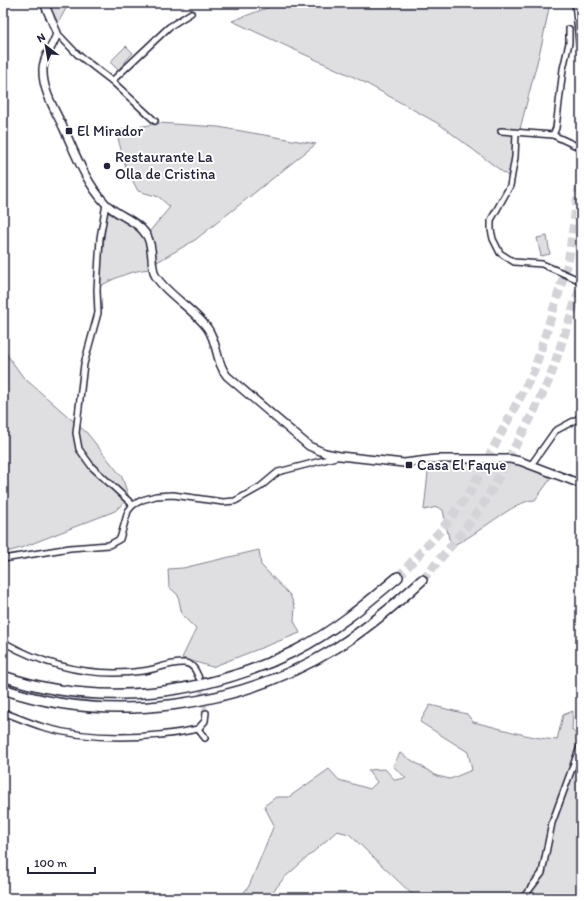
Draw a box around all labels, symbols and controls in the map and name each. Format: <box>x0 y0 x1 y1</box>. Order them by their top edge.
north arrow <box>26 26 66 66</box>
text: N <box>35 30 48 45</box>
place label: El Mirador <box>77 122 143 140</box>
marker: El Mirador <box>64 126 74 136</box>
place label: Restaurante La Olla de Cristina <box>115 148 216 183</box>
marker: Restaurante La Olla de Cristina <box>102 161 112 171</box>
place label: Casa El Faque <box>417 456 506 474</box>
marker: Casa El Faque <box>404 460 414 470</box>
scale bar <box>28 849 95 875</box>
text: 100 m <box>34 856 67 870</box>

